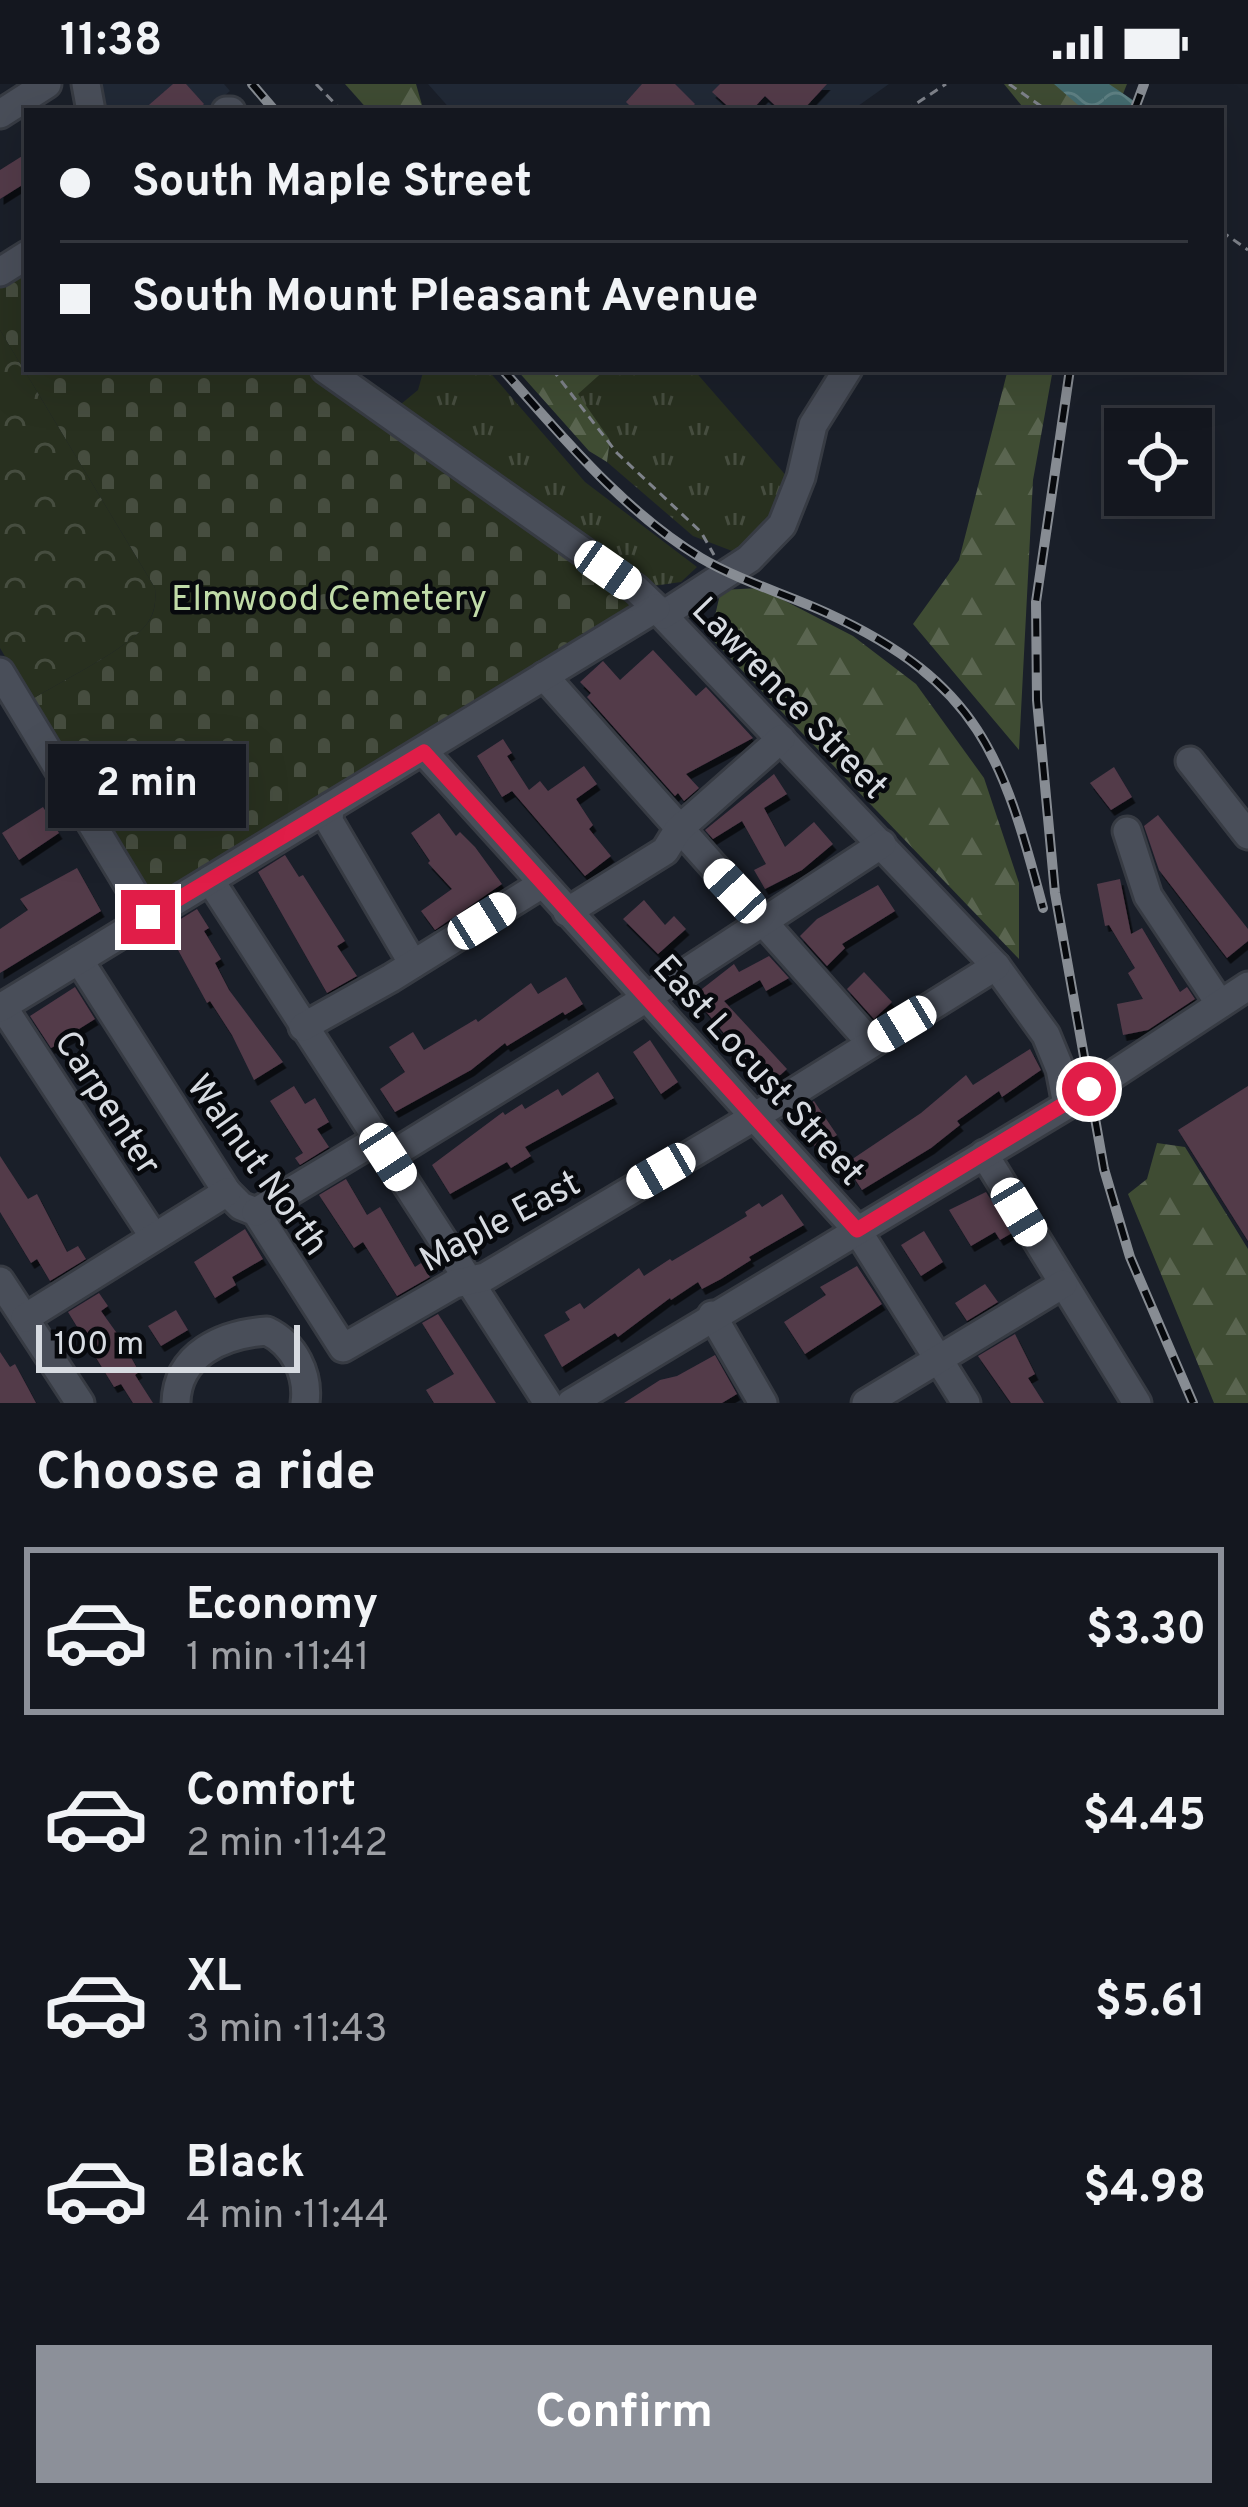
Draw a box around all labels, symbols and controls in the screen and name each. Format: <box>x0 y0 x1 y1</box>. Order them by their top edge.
text: 11:38 <box>60 14 162 71</box>
text: South Maple Street <box>132 155 532 212</box>
text: South Mount Pleasant Avenue <box>132 270 758 327</box>
map controls <box>1104 408 1212 516</box>
button: locate <box>1104 408 1212 516</box>
car <box>568 535 648 605</box>
park label: Elmwood Cemetery <box>171 578 487 624</box>
street label: Lawrence Street <box>680 589 896 810</box>
callout: 2 min <box>49 743 247 827</box>
text: 2 min <box>96 761 198 810</box>
car <box>697 852 773 930</box>
car <box>442 887 522 955</box>
route end <box>121 890 175 944</box>
street label: East Locust Street <box>641 947 873 1197</box>
car <box>862 990 942 1058</box>
street label: Carpenter <box>42 1023 170 1185</box>
route start <box>1062 1062 1116 1116</box>
street label: Walnut North <box>174 1066 337 1266</box>
car <box>353 1117 423 1197</box>
car <box>621 1137 701 1205</box>
street label: Maple East <box>413 1162 589 1285</box>
car <box>985 1172 1053 1252</box>
scale bar <box>36 1319 300 1372</box>
text: 100 m <box>54 1325 144 1367</box>
text: Choose a ride <box>36 1440 376 1509</box>
icon: car <box>42 1577 150 1685</box>
text: Economy <box>186 1578 378 1635</box>
text: $3.30 <box>1086 1603 1206 1660</box>
text: 1 min · 11:41 <box>186 1635 370 1684</box>
icon: car <box>42 1763 150 1871</box>
text: Comfort <box>186 1764 356 1821</box>
text: $4.45 <box>1083 1789 1206 1846</box>
text: 2 min · 11:42 <box>186 1821 388 1870</box>
icon: car <box>42 1949 150 2057</box>
text: XL <box>186 1950 241 2007</box>
text: $5.61 <box>1095 1975 1206 2032</box>
text: 3 min · 11:43 <box>186 2007 387 2056</box>
icon: car <box>42 2135 150 2243</box>
text: Black <box>186 2136 305 2193</box>
text: $4.98 <box>1083 2161 1206 2218</box>
text: 4 min · 11:44 <box>186 2193 389 2242</box>
button: Confirm <box>36 2345 1212 2483</box>

